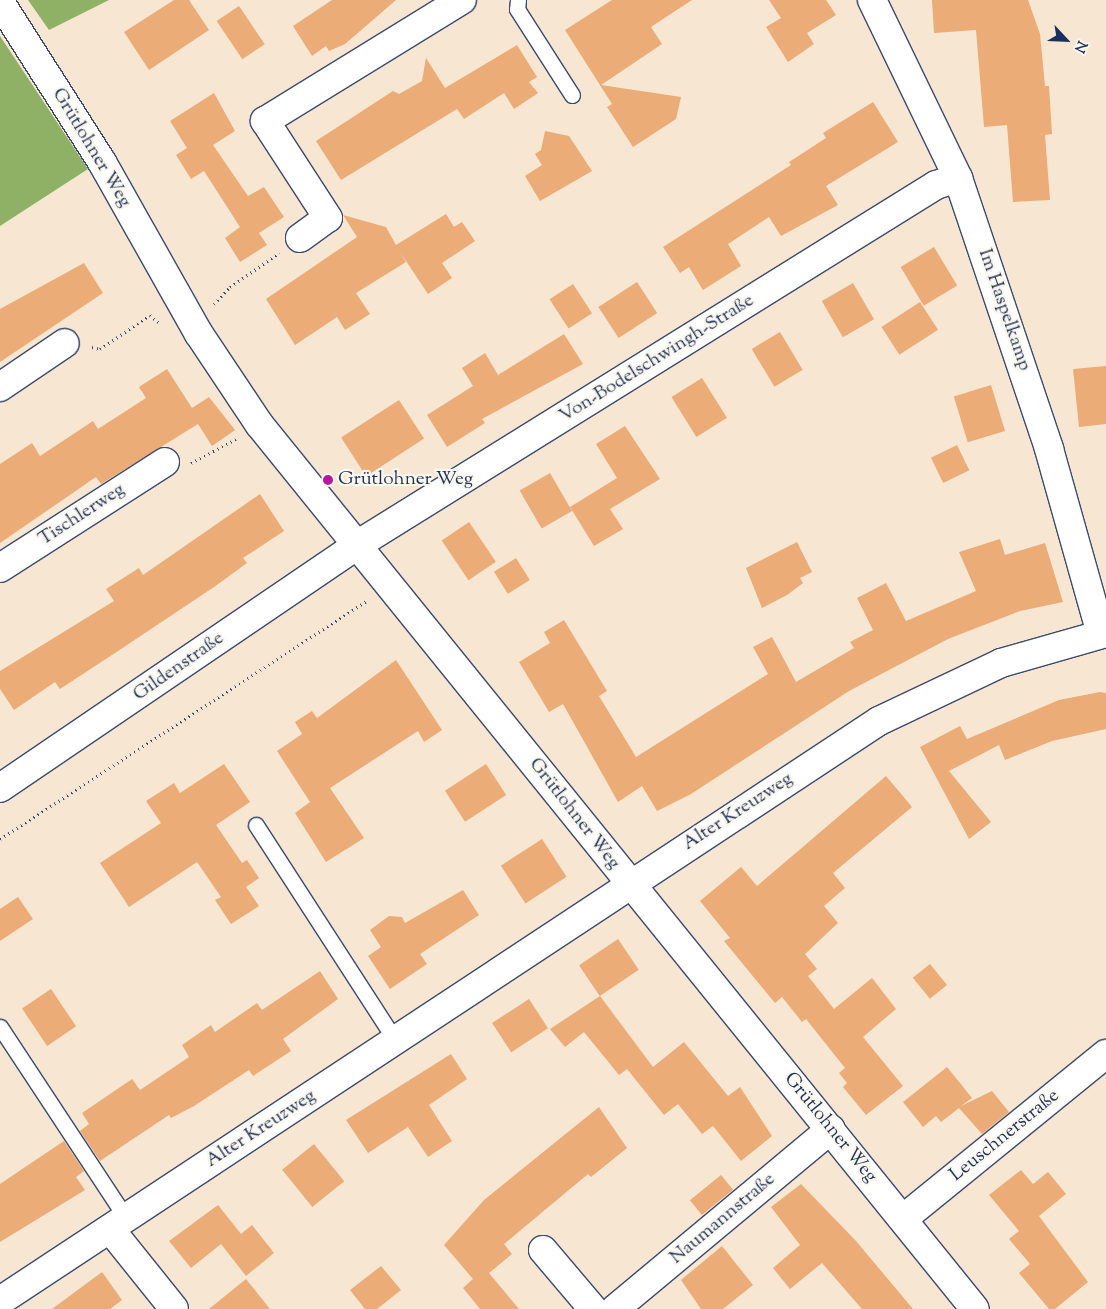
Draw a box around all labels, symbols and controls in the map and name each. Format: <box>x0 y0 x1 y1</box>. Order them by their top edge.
north arrow <box>1041 15 1091 65</box>
text: N <box>1068 37 1091 56</box>
street label: Grütlohner Weg <box>46 84 136 212</box>
street label: Im Haspelkamp <box>973 246 1035 374</box>
street label: Von-Bodelschwingh-Straße <box>555 290 759 428</box>
place label: Grütlohner Weg <box>338 469 473 491</box>
marker: Grütlohner Weg <box>322 474 334 486</box>
street label: Tischlerweg <box>35 479 129 551</box>
street label: Gildenstraße <box>129 627 229 707</box>
street label: Grütlohner Weg <box>523 754 625 874</box>
street label: Alter Kreuzweg <box>679 768 797 856</box>
street label: Grütlohner Weg <box>779 1068 881 1188</box>
street label: Alter Kreuzweg <box>202 1085 320 1173</box>
street label: Leuschnerstraße <box>946 1085 1064 1187</box>
street label: Naumannstraße <box>666 1168 780 1270</box>

